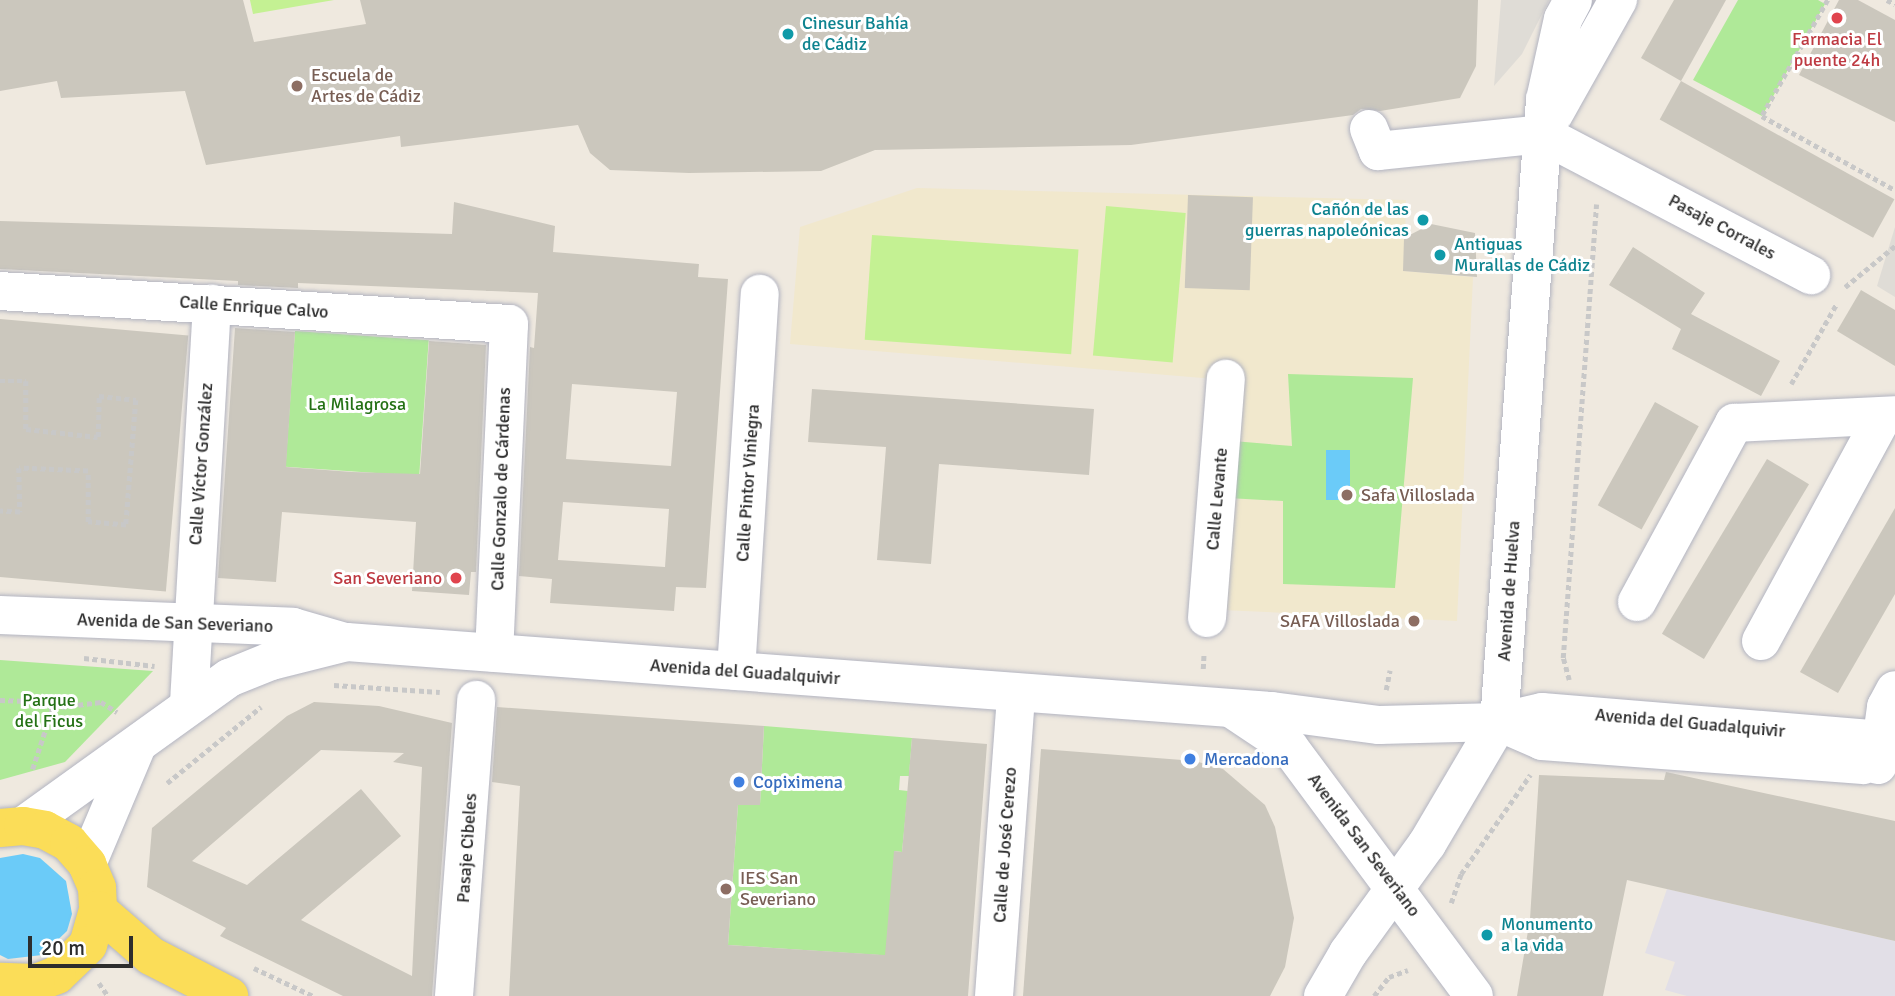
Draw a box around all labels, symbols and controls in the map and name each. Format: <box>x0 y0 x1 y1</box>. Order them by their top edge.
marker: Farmacia El puente 24h <box>1829 10 1845 26</box>
place label: Cinesur Bahía de Cádiz <box>802 13 909 56</box>
marker: Cinesur Bahía de Cádiz <box>780 26 796 42</box>
place label: Farmacia El puente 24h <box>1792 29 1882 72</box>
place label: Escuela de Artes de Cádiz <box>311 65 421 108</box>
marker: Escuela de Artes de Cádiz <box>289 78 305 94</box>
street label: Pasaje Corrales <box>1665 190 1779 264</box>
place label: Cañón de las guerras napoleónicas <box>1245 199 1409 242</box>
marker: Cañón de las guerras napoleónicas <box>1415 212 1431 228</box>
place label: Antiguas Murallas de Cádiz <box>1454 234 1590 276</box>
marker: Antiguas Murallas de Cádiz <box>1432 247 1448 263</box>
street label: Calle Enrique Calvo <box>179 291 329 323</box>
street label: Calle Víctor González <box>185 382 217 546</box>
street label: Calle Gonzalo de Cárdenas <box>487 387 515 591</box>
park label: La Milagrosa <box>308 393 406 415</box>
street label: Calle Pintor Viniegra <box>732 403 764 563</box>
street label: Calle Levante <box>1202 447 1232 551</box>
place label: Safa Villoslada <box>1361 484 1475 506</box>
marker: Safa Villoslada <box>1339 487 1355 503</box>
street label: Avenida de Huelva <box>1493 520 1525 662</box>
place label: San Severiano <box>333 567 442 589</box>
marker: San Severiano <box>448 570 464 586</box>
street label: Avenida de San Severiano <box>77 609 273 637</box>
place label: SAFA Villoslada <box>1280 610 1400 632</box>
marker: SAFA Villoslada <box>1406 613 1422 629</box>
street label: Avenida del Guadalquivir <box>649 655 841 689</box>
park label: Parque del Ficus <box>15 690 83 732</box>
street label: Avenida del Guadalquivir <box>1594 704 1786 742</box>
place label: Mercadona <box>1204 748 1289 770</box>
marker: Mercadona <box>1182 751 1198 767</box>
street label: Calle de José Cerezo <box>989 766 1021 924</box>
street label: Avenida San Severiano <box>1303 769 1425 921</box>
place label: Copiximena <box>753 771 843 793</box>
marker: Copiximena <box>731 774 747 790</box>
street label: Pasaje Cibeles <box>452 792 482 904</box>
place label: IES San Severiano <box>740 868 816 910</box>
marker: IES San Severiano <box>718 881 734 897</box>
place label: Monumento a la vida <box>1501 914 1593 956</box>
scale bar <box>32 922 136 966</box>
marker: Monumento a la vida <box>1479 927 1495 943</box>
text: 20 m <box>41 935 85 961</box>

